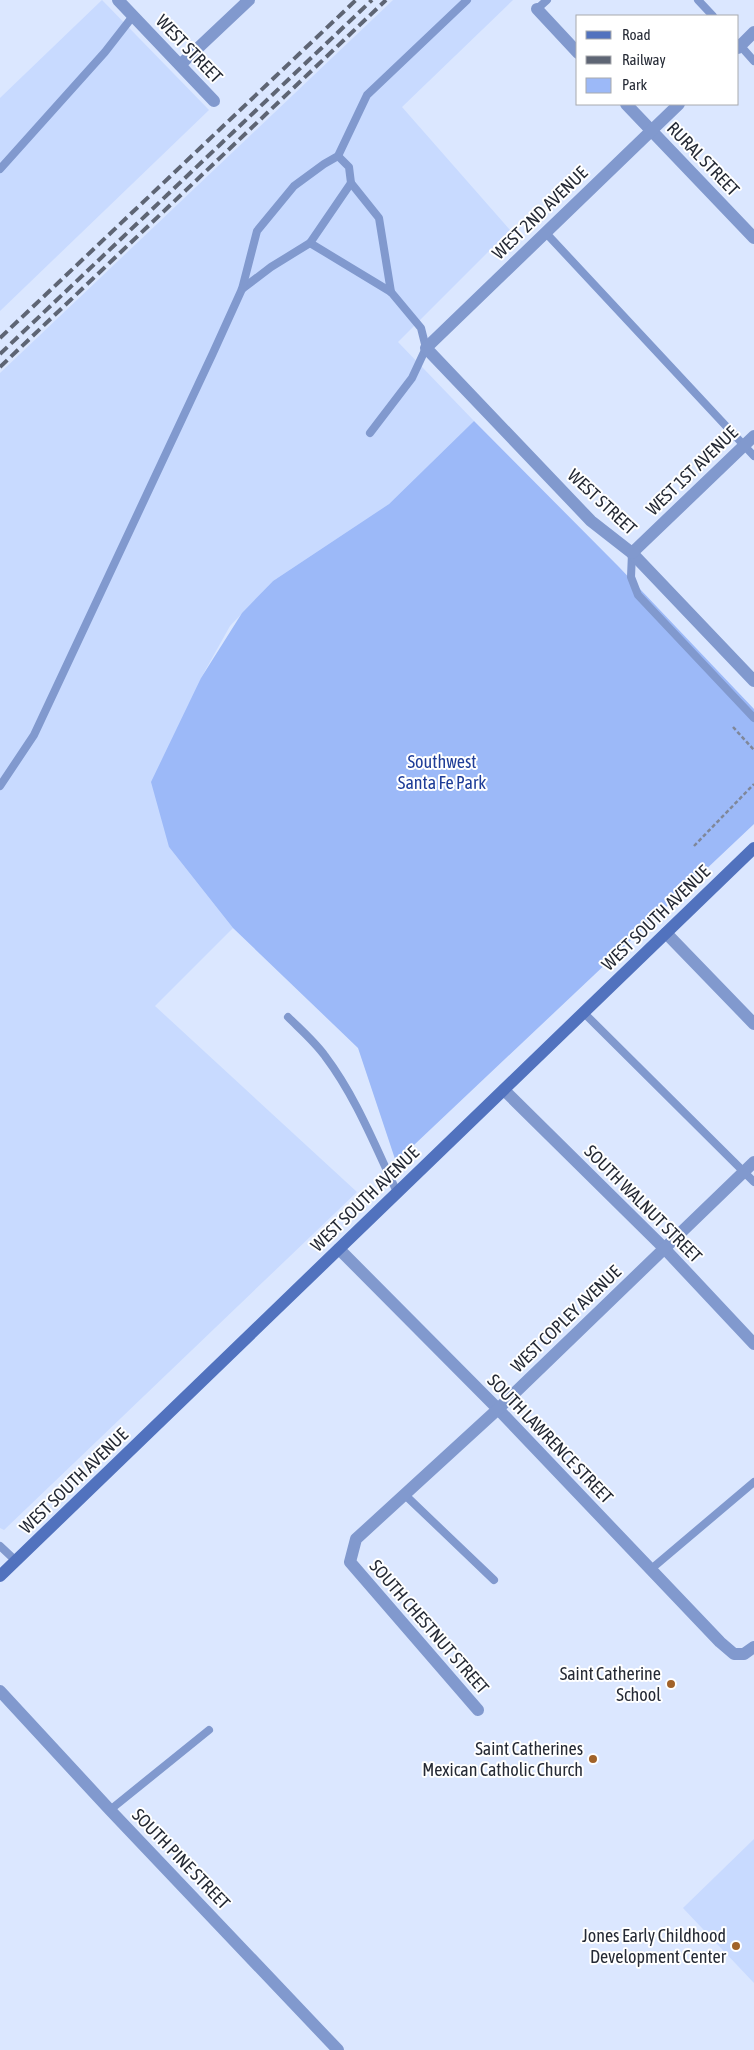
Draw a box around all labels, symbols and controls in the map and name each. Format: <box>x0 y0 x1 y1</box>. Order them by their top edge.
street label: WEST STREET <box>152 10 227 87</box>
legend <box>576 15 739 105</box>
text: Road <box>622 26 651 43</box>
text: Railway <box>622 51 666 68</box>
text: Park <box>622 76 647 93</box>
street label: RURAL STREET <box>663 117 744 200</box>
street label: WEST 2ND AVENUE <box>488 162 592 263</box>
street label: WEST 1ST AVENUE <box>642 422 742 519</box>
street label: WEST STREET <box>564 465 641 539</box>
park label: Southwest Santa Fe Park <box>398 751 486 793</box>
street label: WEST SOUTH AVENUE <box>597 861 714 975</box>
street label: SOUTH WALNUT STREET <box>580 1141 706 1267</box>
street label: WEST SOUTH AVENUE <box>306 1142 423 1256</box>
street label: WEST COPLEY AVENUE <box>506 1261 625 1376</box>
street label: SOUTH LAWRENCE STREET <box>483 1370 617 1508</box>
street label: WEST SOUTH AVENUE <box>15 1424 132 1538</box>
street label: SOUTH CHESTNUT STREET <box>366 1555 493 1698</box>
place label: Saint Catherine School <box>560 1663 661 1705</box>
marker: Saint Catherine School <box>665 1678 677 1690</box>
place label: Saint Catherines Mexican Catholic Church <box>422 1738 583 1780</box>
marker: Saint Catherines Mexican Catholic Church <box>587 1753 599 1765</box>
street label: SOUTH PINE STREET <box>128 1804 235 1913</box>
place label: Jones Early Childhood Development Center <box>582 1925 727 1967</box>
marker: Jones Early Childhood Development Center <box>730 1940 742 1952</box>

